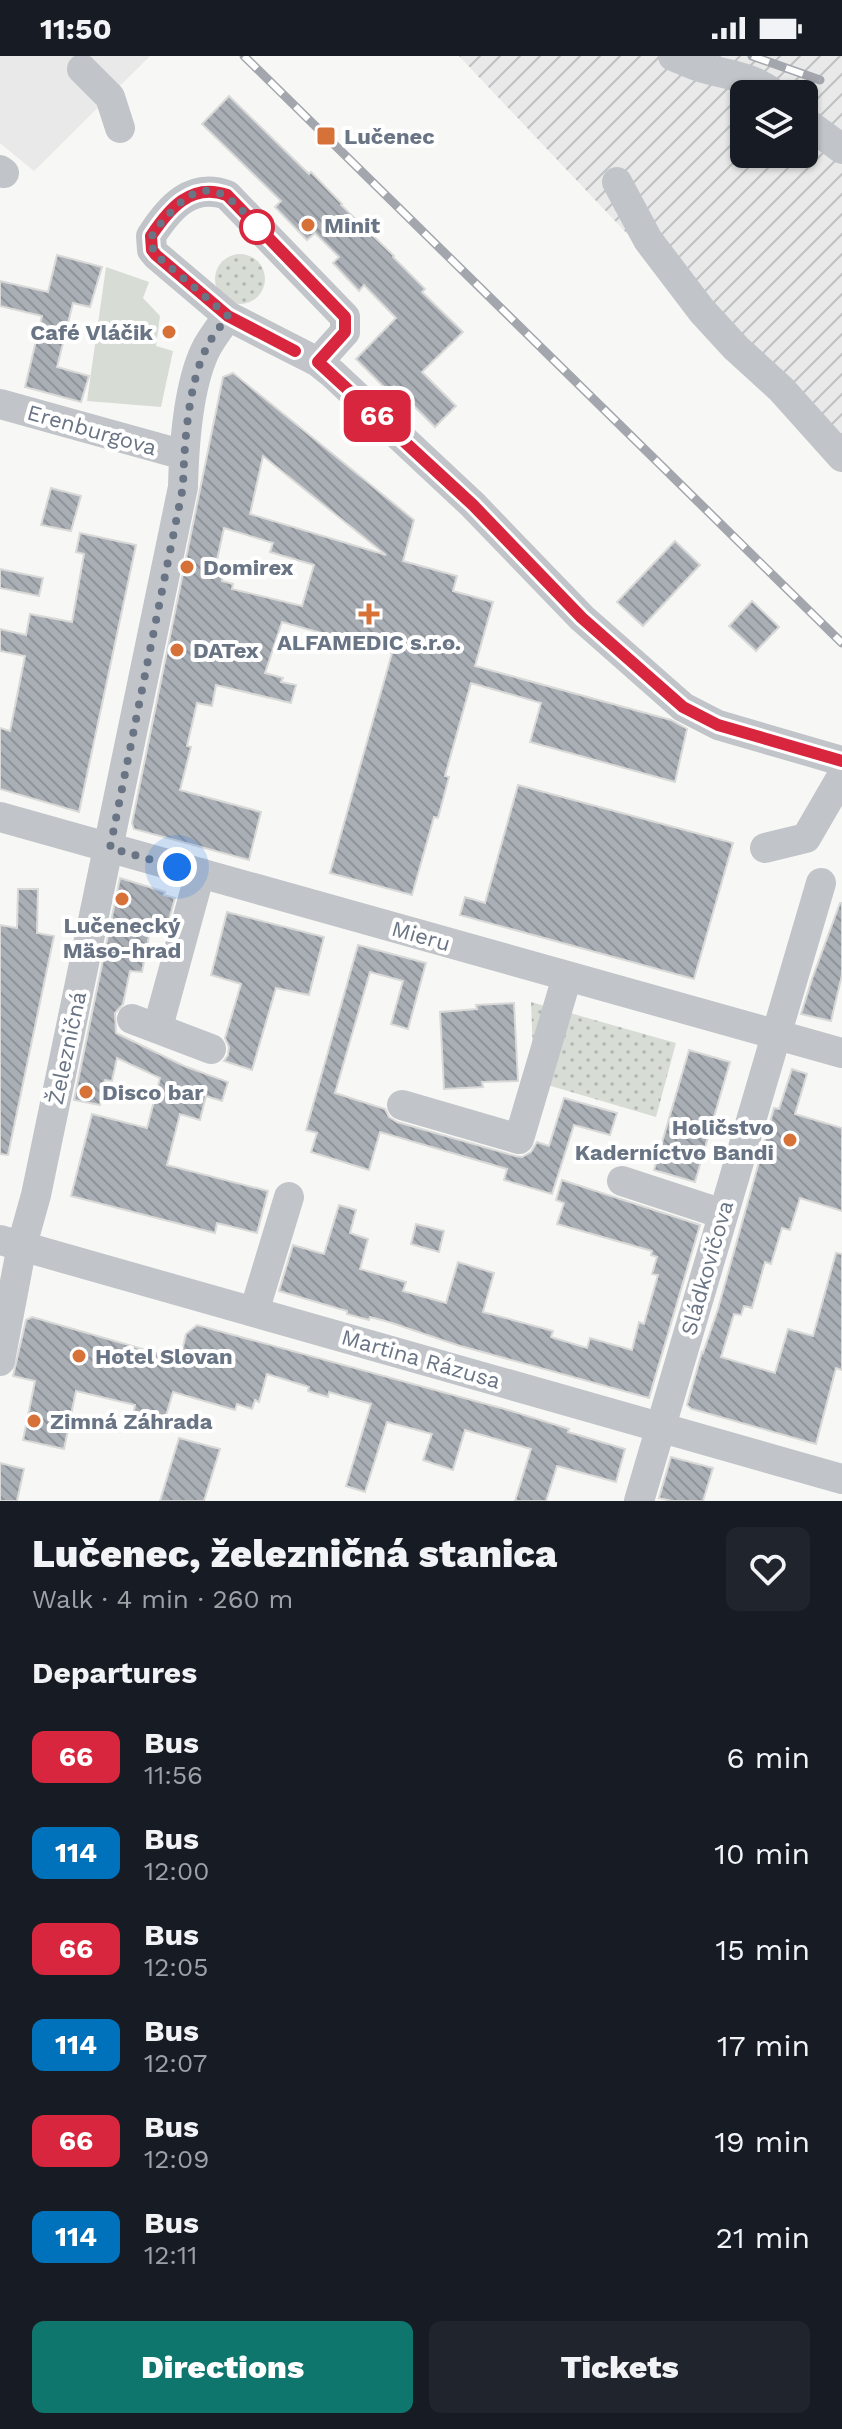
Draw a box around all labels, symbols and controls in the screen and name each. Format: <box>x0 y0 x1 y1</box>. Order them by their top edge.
text: 11:50 <box>40 11 112 46</box>
map controls <box>730 80 818 168</box>
button: layers <box>730 80 818 168</box>
place label: Lučenec <box>344 124 435 149</box>
marker: Lučenec <box>315 125 337 147</box>
unlabelled marker <box>240 210 274 244</box>
place label: Minit <box>324 213 380 238</box>
marker: Minit <box>299 216 317 234</box>
place label: Café Vláčik <box>30 320 153 345</box>
marker: Café Vláčik <box>160 323 178 341</box>
line badge: 66 <box>341 390 413 442</box>
text: 66 <box>360 399 394 432</box>
street label: Erenburgova <box>24 400 160 460</box>
place label: Domirex <box>203 555 294 580</box>
marker: Domirex <box>178 558 196 576</box>
marker: ALFAMEDIC s.r.o. <box>358 603 380 625</box>
place label: ALFAMEDIC s.r.o. <box>277 630 461 655</box>
place label: DATex <box>193 638 259 663</box>
marker: DATex <box>168 641 186 659</box>
your location <box>157 847 197 887</box>
marker: Lučenecký Mäso-hrad <box>113 890 131 908</box>
place label: Lučenecký Mäso-hrad <box>63 913 181 963</box>
street label: Mieru <box>389 916 453 956</box>
street label: Železničná <box>43 989 91 1107</box>
place label: Disco bar <box>102 1080 204 1105</box>
marker: Disco bar <box>77 1083 95 1101</box>
place label: Holičstvo Kaderníctvo Bandi <box>575 1115 774 1165</box>
marker: Holičstvo Kaderníctvo Bandi <box>781 1131 799 1149</box>
street label: Sládkovičova <box>676 1198 738 1338</box>
street label: Martina Rázusa <box>339 1324 503 1394</box>
place label: Hotel Slovan <box>95 1344 233 1369</box>
marker: Hotel Slovan <box>70 1347 88 1365</box>
place label: Zimná Záhrada <box>50 1409 213 1434</box>
marker: Zimná Záhrada <box>25 1412 43 1430</box>
button: heart <box>726 1527 810 1611</box>
text: Lučenec, železničná stanica <box>32 1532 557 1576</box>
text: Walk · 4 min · 260 m <box>32 1584 293 1614</box>
text: Departures <box>32 1655 197 1690</box>
text: Bus <box>144 1725 199 1760</box>
text: 66 <box>59 1740 93 1773</box>
text: 6 min <box>726 1740 810 1775</box>
text: 11:56 <box>144 1760 203 1790</box>
text: Bus <box>144 1821 199 1856</box>
text: 114 <box>55 1836 97 1869</box>
text: 10 min <box>714 1836 810 1871</box>
text: 12:00 <box>144 1856 209 1886</box>
text: Bus <box>144 1917 199 1952</box>
text: 66 <box>59 1932 93 1965</box>
text: 15 min <box>715 1932 810 1967</box>
text: 12:05 <box>144 1952 208 1982</box>
text: Bus <box>144 2013 199 2048</box>
text: 114 <box>55 2028 97 2061</box>
text: 17 min <box>717 2028 810 2063</box>
text: 12:07 <box>144 2048 207 2078</box>
text: Bus <box>144 2109 199 2144</box>
text: 66 <box>59 2124 93 2157</box>
text: 19 min <box>714 2124 810 2159</box>
text: 12:09 <box>144 2144 209 2174</box>
text: Bus <box>144 2205 199 2240</box>
text: 114 <box>55 2220 97 2253</box>
text: 21 min <box>715 2220 810 2255</box>
text: 12:11 <box>144 2240 197 2270</box>
button: Directions <box>32 2321 413 2413</box>
button: Tickets <box>429 2321 810 2413</box>

